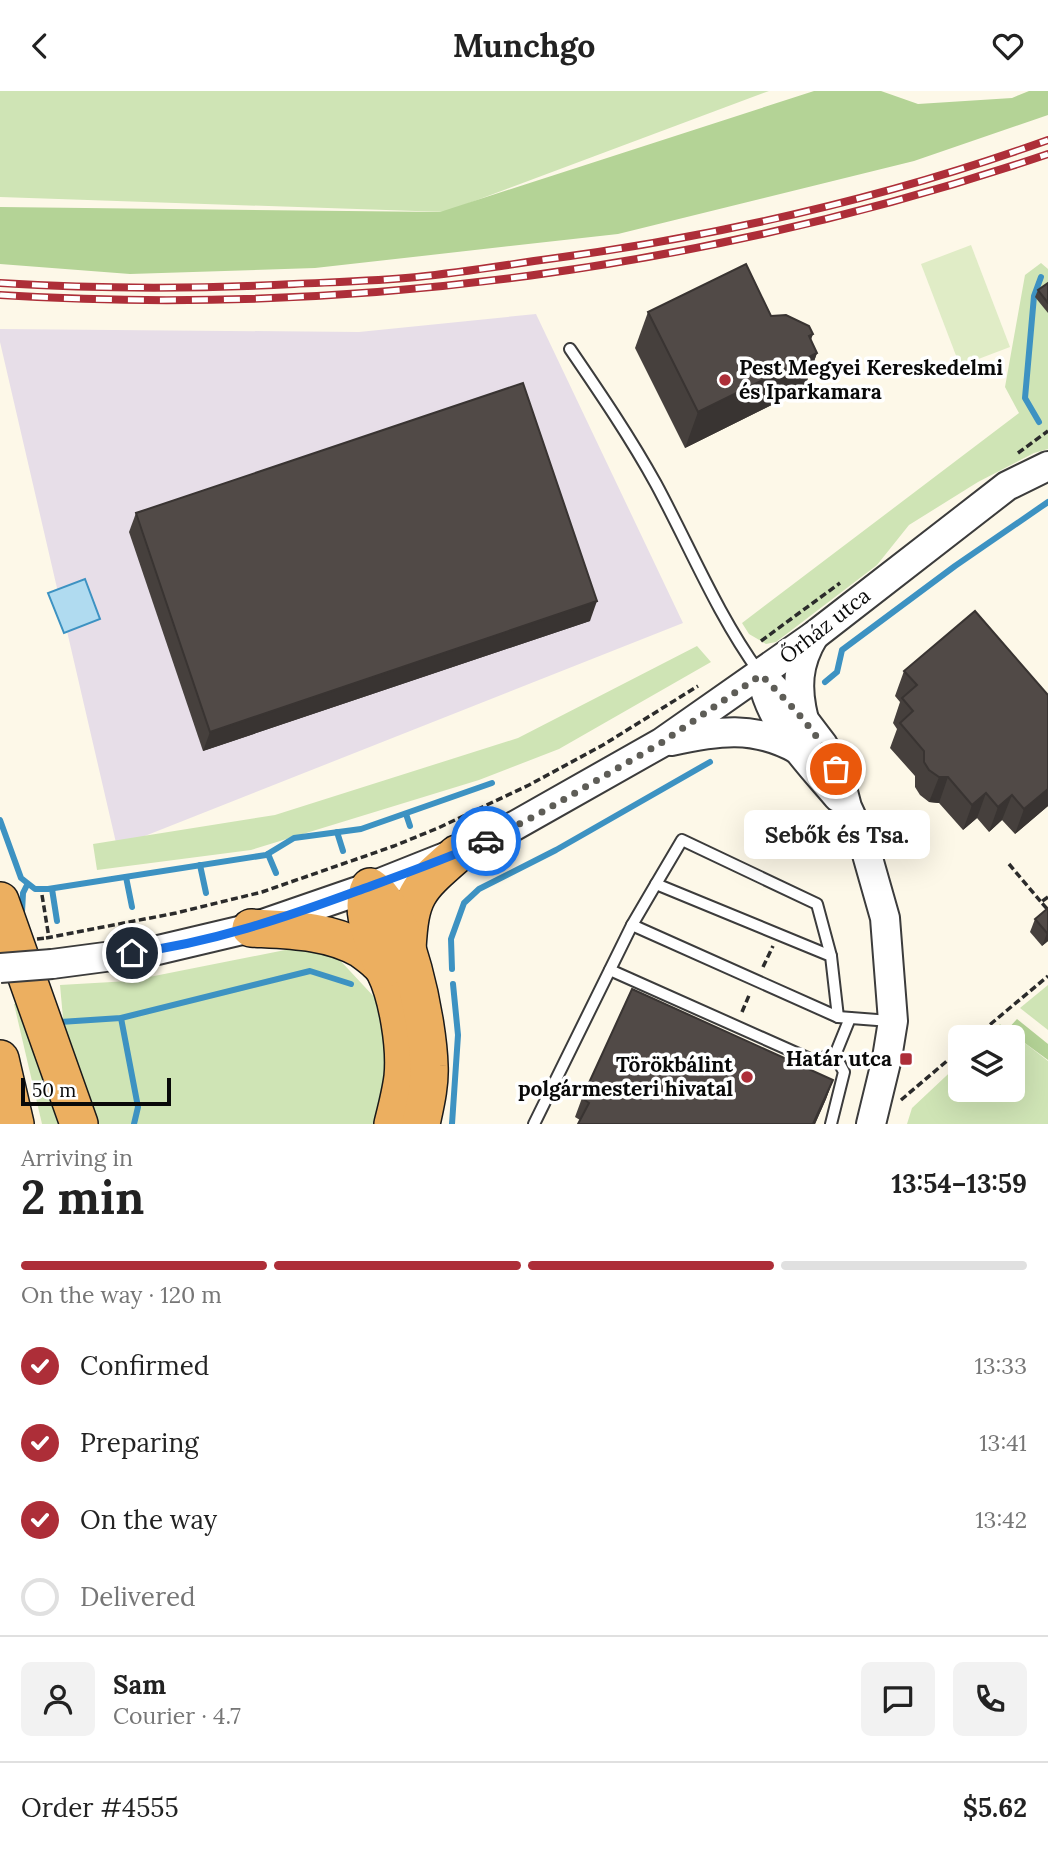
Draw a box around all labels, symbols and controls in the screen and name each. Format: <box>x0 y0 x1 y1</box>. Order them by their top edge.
text: Munchgo <box>453 25 595 66</box>
icon: back <box>21 27 59 65</box>
icon: heart <box>989 27 1027 65</box>
place label: Pest Megyei Kereskedelmi és Iparkamara <box>739 354 1003 405</box>
marker: Pest Megyei Kereskedelmi és Iparkamara <box>717 372 733 388</box>
street label: Őrház utca <box>774 582 876 669</box>
pin <box>806 739 866 799</box>
icon: bag <box>817 750 855 788</box>
courier <box>451 806 521 876</box>
callout: Sebők és Tsa. <box>743 811 929 860</box>
text: Sebők és Tsa. <box>765 820 909 849</box>
icon: car <box>467 822 505 860</box>
pin <box>102 923 162 983</box>
icon: home <box>113 934 151 972</box>
map controls <box>948 1025 1025 1102</box>
button: layers <box>948 1025 1025 1102</box>
place label: Határ utca <box>786 1045 892 1072</box>
place label: Törökbálint polgármesteri hivatal <box>518 1051 733 1102</box>
marker: Határ utca <box>898 1051 914 1067</box>
marker: Törökbálint polgármesteri hivatal <box>739 1069 755 1085</box>
scale bar <box>21 1075 172 1107</box>
text: 50 m <box>32 1078 76 1102</box>
text: Arriving in <box>21 1143 133 1172</box>
text: 13:54–13:59 <box>892 1167 1027 1200</box>
text: 2 min <box>21 1168 144 1227</box>
text: On the way · 120 m <box>21 1280 222 1309</box>
icon: check <box>21 1347 59 1385</box>
text: Confirmed <box>80 1349 209 1382</box>
text: 13:33 <box>974 1351 1027 1380</box>
icon: check <box>21 1424 59 1462</box>
text: Preparing <box>80 1426 199 1459</box>
text: 13:41 <box>979 1428 1027 1457</box>
icon: check <box>21 1501 59 1539</box>
text: On the way <box>80 1503 217 1536</box>
text: 13:42 <box>975 1505 1027 1534</box>
text: Delivered <box>80 1580 196 1613</box>
button: person <box>21 1662 95 1736</box>
button: chat <box>861 1662 935 1736</box>
button: phone <box>953 1662 1027 1736</box>
text: Sam <box>113 1668 166 1701</box>
text: Courier · 4.7 <box>113 1701 241 1730</box>
text: Order #4555 <box>21 1791 179 1824</box>
text: $5.62 <box>963 1791 1027 1824</box>

